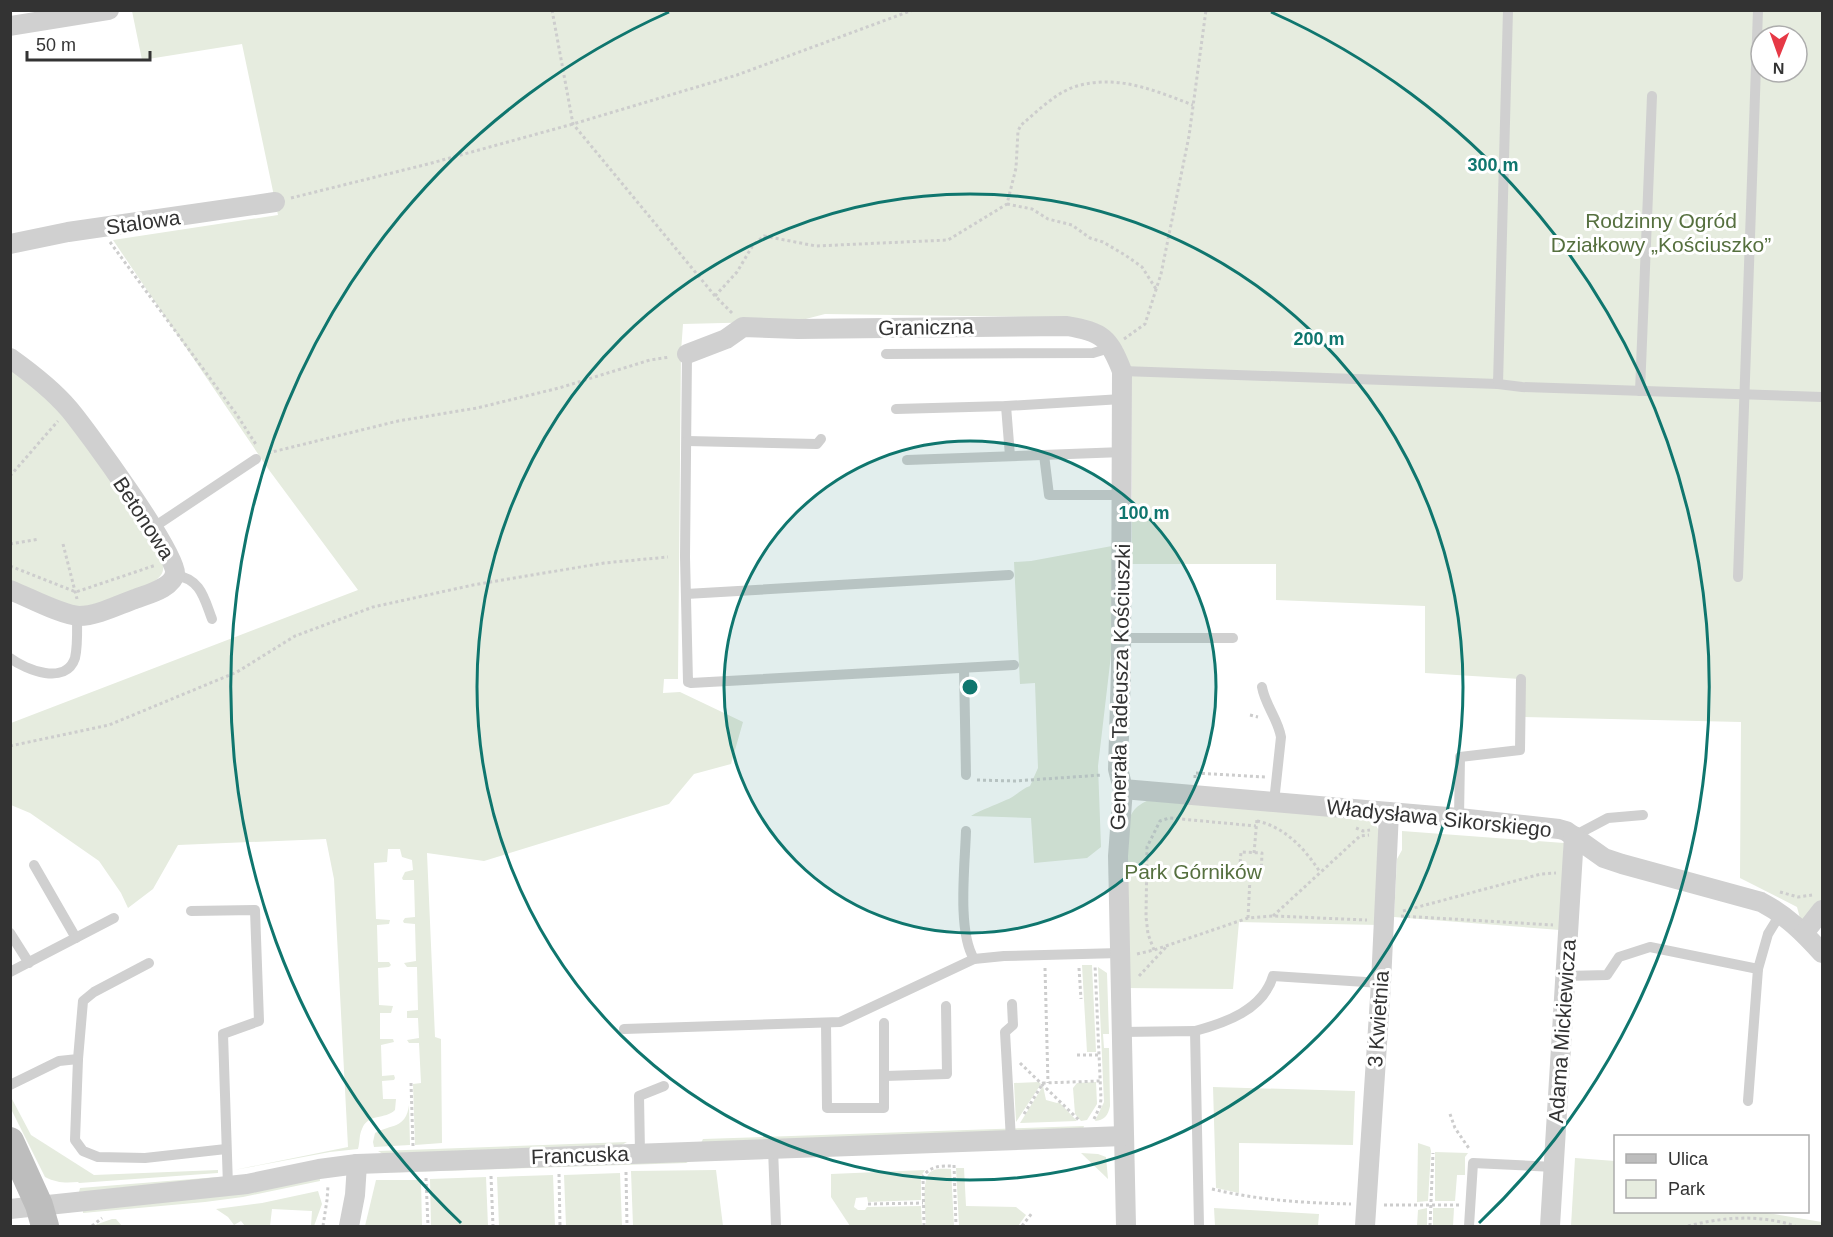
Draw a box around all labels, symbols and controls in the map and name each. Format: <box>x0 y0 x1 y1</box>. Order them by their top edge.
scale bar <box>27 24 150 62</box>
north arrow <box>1749 24 1809 84</box>
text: 50 m <box>36 35 76 55</box>
text: N <box>1773 60 1785 77</box>
text: 300 m <box>1467 155 1519 175</box>
street label: Stalowa <box>104 205 182 239</box>
park label: Rodzinny Ogród Działkowy „Kościuszko” <box>1551 209 1771 256</box>
street label: Graniczna <box>878 315 974 339</box>
text: 200 m <box>1293 329 1345 349</box>
street label: Betonowa <box>109 473 179 564</box>
text: 100 m <box>1118 503 1170 523</box>
street label: Generała Tadeusza Kościuszki <box>1106 543 1134 831</box>
centre of rings <box>960 677 980 697</box>
street label: Władysława Sikorskiego <box>1325 795 1553 841</box>
park label: Park Górników <box>1124 860 1263 883</box>
street label: Adama Mickiewicza <box>1544 938 1580 1124</box>
street label: 3 Kwietnia <box>1363 970 1393 1068</box>
legend <box>1614 1135 1809 1213</box>
street label: Francuska <box>531 1142 630 1168</box>
text: Ulica <box>1668 1149 1709 1169</box>
text: Park <box>1668 1179 1706 1199</box>

